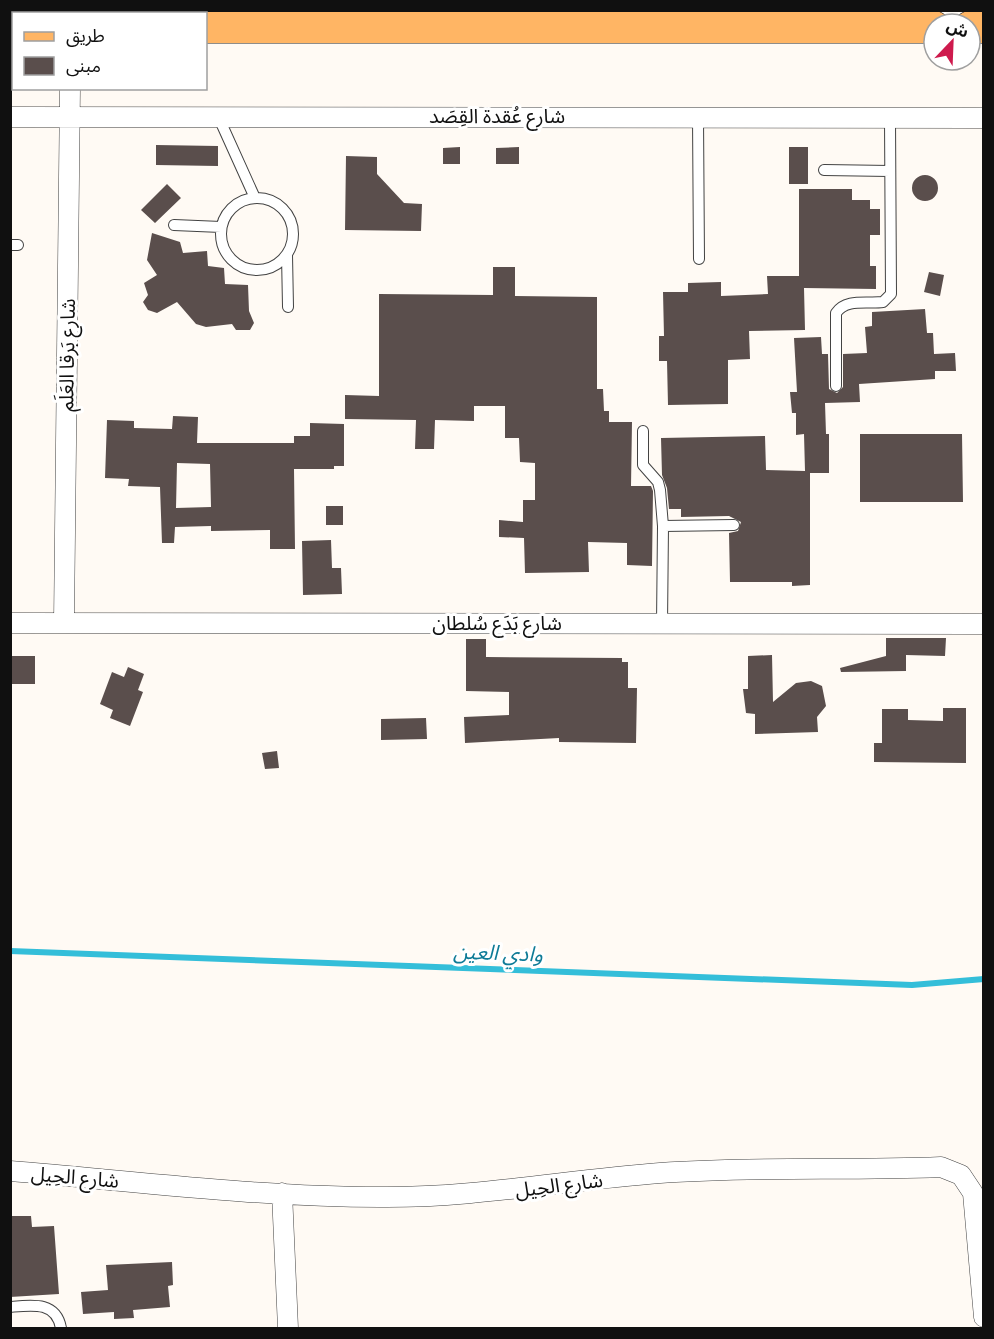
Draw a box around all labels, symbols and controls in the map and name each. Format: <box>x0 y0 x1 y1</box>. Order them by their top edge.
legend <box>12 12 207 90</box>
north arrow <box>922 12 982 72</box>
text: ش <box>944 16 972 42</box>
text: طريق <box>66 25 105 47</box>
text: مبنى <box>66 55 101 77</box>
street label: شارع عُقدة القِصَد <box>429 104 565 131</box>
street label: شارع بَرقا العَلَم <box>53 298 83 412</box>
street label: شارع بَدَع سُلطان <box>432 611 562 638</box>
water label: وادي العين <box>453 938 543 970</box>
street label: شارع الحِيل <box>30 1161 120 1196</box>
street label: شارع الحِيل <box>514 1168 605 1205</box>

